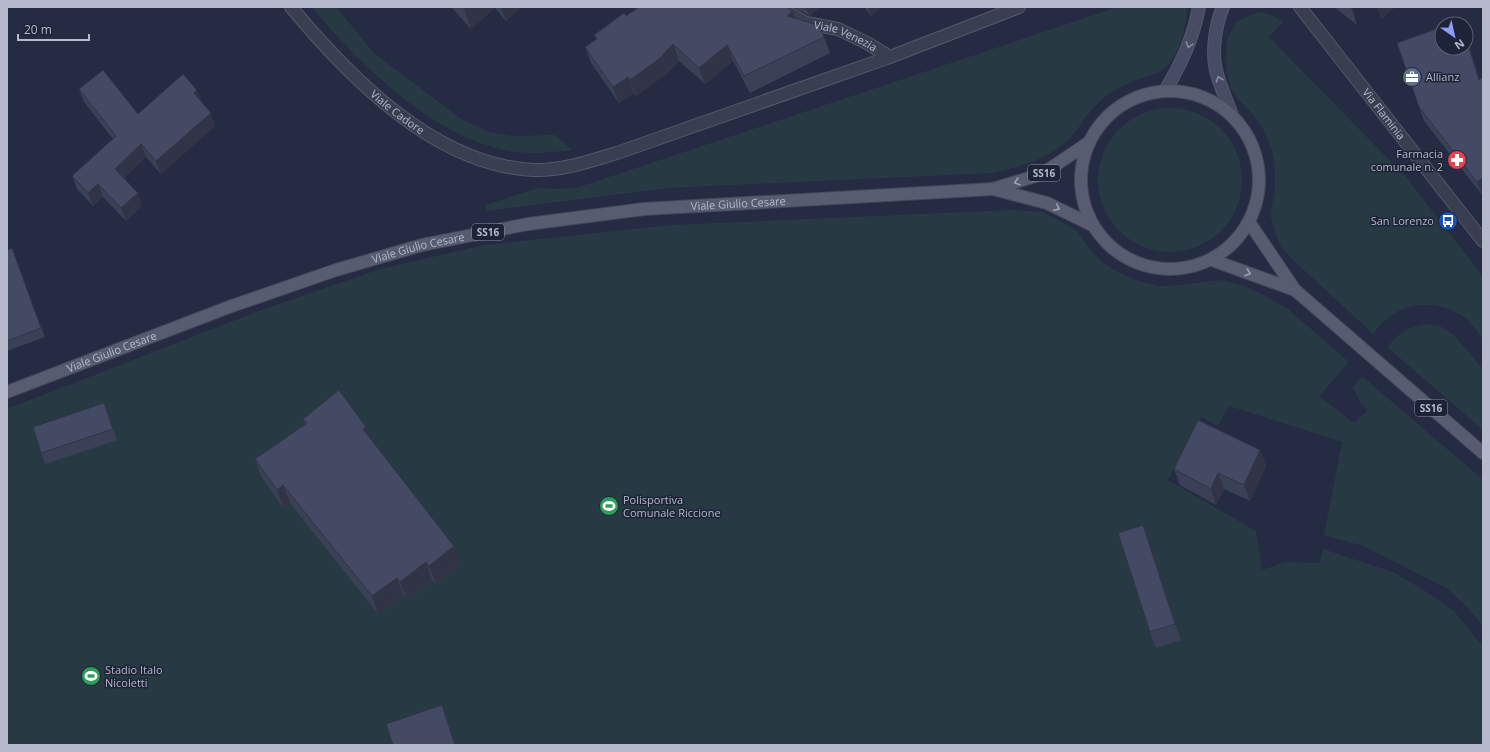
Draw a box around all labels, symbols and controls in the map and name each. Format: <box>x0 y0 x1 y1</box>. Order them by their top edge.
scale bar <box>18 16 89 42</box>
north arrow <box>1434 16 1474 56</box>
street label: Viale Venezia <box>813 17 880 54</box>
text: 20 m <box>24 21 52 38</box>
text: N <box>1452 36 1468 53</box>
one-way arrow <box>1185 41 1194 48</box>
office icon: Allianz <box>1401 66 1423 88</box>
place label: Allianz <box>1426 69 1459 84</box>
one-way arrow <box>1215 75 1223 82</box>
street label: Via Flaminia <box>1359 85 1409 143</box>
street label: Viale Cadore <box>367 86 428 137</box>
place label: Farmacia comunale n. 2 <box>1371 146 1443 174</box>
pharmacy icon: Farmacia comunale n. 2 <box>1446 149 1468 171</box>
road number: SS16 <box>1028 165 1060 181</box>
one-way arrow <box>1014 177 1021 186</box>
street label: Viale Giulio Cesare <box>690 193 786 213</box>
one-way arrow <box>1053 203 1061 211</box>
bus stop icon: San Lorenzo <box>1437 210 1459 232</box>
place label: San Lorenzo <box>1371 213 1434 228</box>
road number: SS16 <box>472 224 504 240</box>
street label: Viale Giulio Cesare <box>370 229 466 266</box>
one-way arrow <box>1245 268 1252 276</box>
street label: Viale Giulio Cesare <box>64 327 158 375</box>
road number: SS16 <box>1415 400 1447 416</box>
place label: Polisportiva Comunale Riccione <box>623 492 721 520</box>
sports icon: Polisportiva Comunale Riccione <box>598 495 620 517</box>
place label: Stadio Italo Nicoletti <box>105 662 163 690</box>
sports icon: Stadio Italo Nicoletti <box>80 665 102 687</box>

